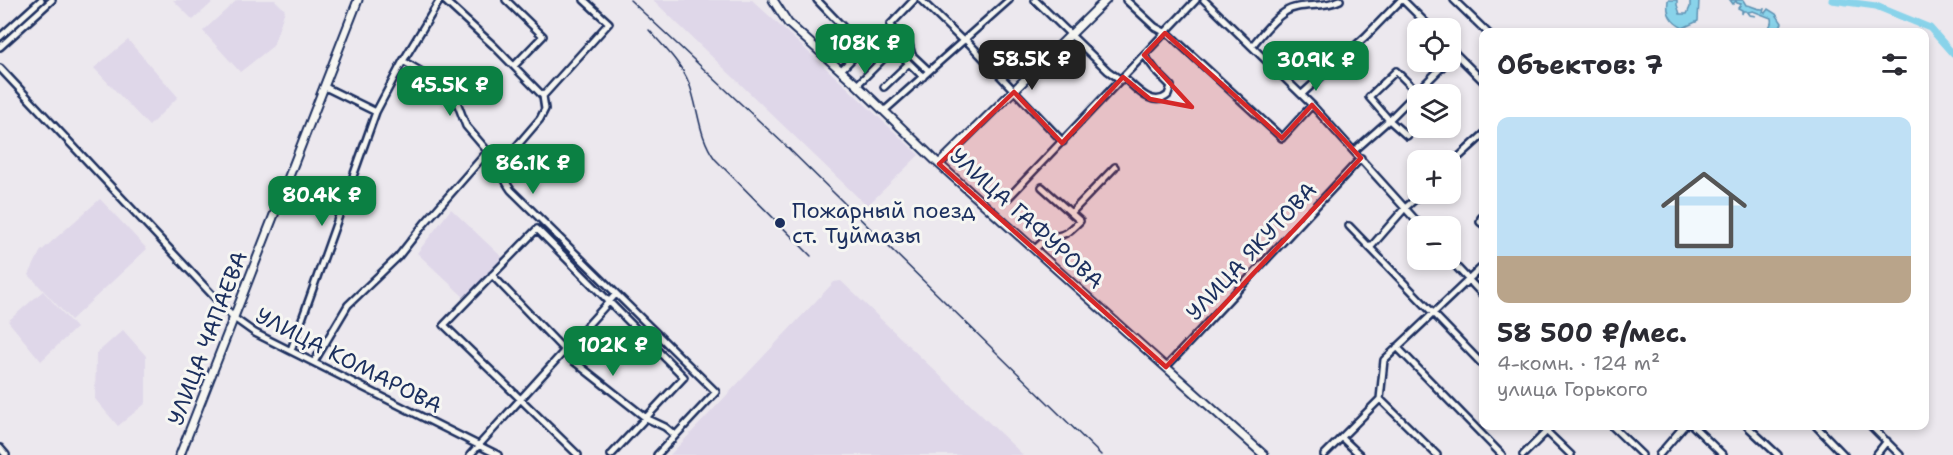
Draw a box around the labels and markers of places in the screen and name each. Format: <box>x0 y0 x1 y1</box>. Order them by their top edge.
pin: 108K ₽ <box>816 24 914 75</box>
pin: 58.5K ₽ <box>977 40 1087 91</box>
pin: 30.9K ₽ <box>1261 41 1371 92</box>
pin: 45.5K ₽ <box>395 66 505 117</box>
pin: 86.1K ₽ <box>478 144 588 195</box>
pin: 80.4K ₽ <box>267 176 377 227</box>
place label: Пожарный поезд ст. Туймазы <box>792 196 976 250</box>
marker: Пожарный поезд ст. Туймазы <box>773 216 787 230</box>
pin: 102K ₽ <box>564 326 662 377</box>

